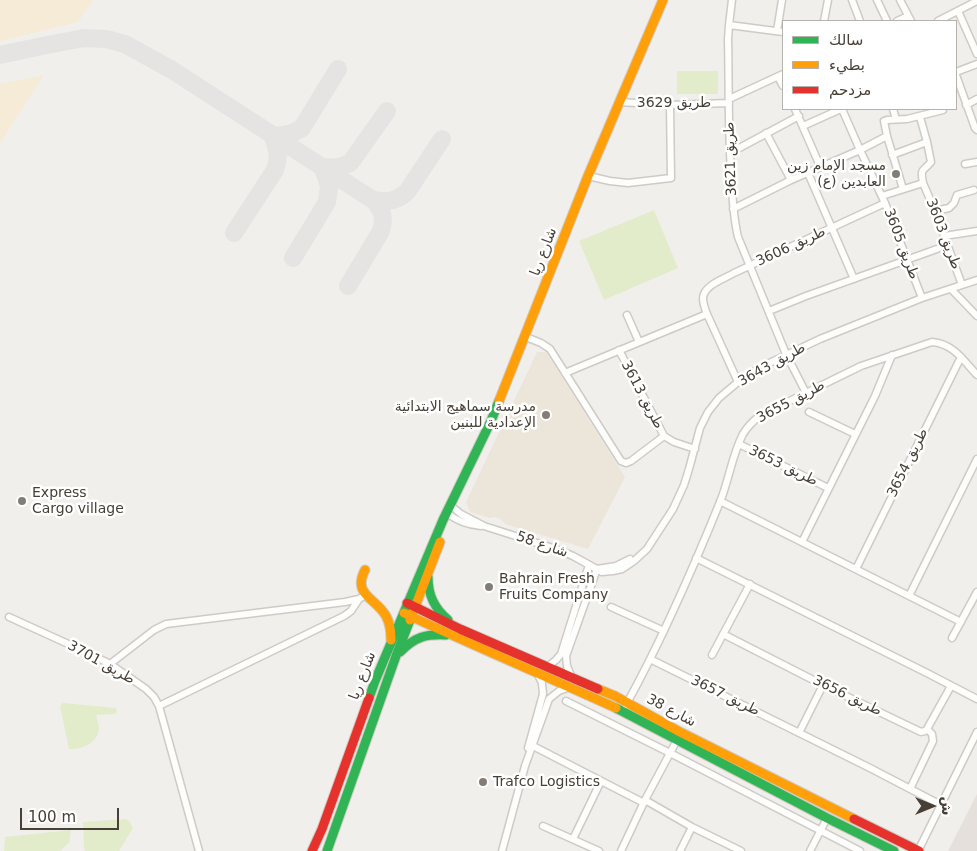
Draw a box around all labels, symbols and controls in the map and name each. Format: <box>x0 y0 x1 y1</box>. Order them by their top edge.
legend <box>782 20 957 110</box>
text: سالك <box>829 31 863 49</box>
text: بطيء <box>829 56 865 74</box>
text: مزدحم <box>829 81 871 99</box>
street label: طريق 3629 <box>637 95 711 111</box>
street label: طريق 3621 <box>721 121 741 197</box>
place label: مسجد الإمام زين العابدين (ع) <box>787 158 886 190</box>
marker: مسجد الإمام زين العابدين (ع) <box>890 168 902 180</box>
street label: طريق 3603 <box>922 196 964 272</box>
street label: طريق 3605 <box>880 206 922 282</box>
street label: طريق 3606 <box>754 224 828 270</box>
street label: شارع ريا <box>527 225 561 279</box>
street label: طريق 3643 <box>735 340 809 390</box>
street label: طريق 3613 <box>617 358 667 432</box>
street label: طريق 3655 <box>754 377 828 427</box>
place label: مدرسة سماهيج الابتدائية الإعدادية للبنين <box>395 399 536 432</box>
marker: مدرسة سماهيج الابتدائية الإعدادية للبنين <box>540 409 552 421</box>
street label: طريق 3654 <box>884 426 932 500</box>
street label: طريق 3653 <box>746 442 820 490</box>
place label: Express Cargo village <box>32 485 124 518</box>
marker: Express Cargo village <box>16 495 28 507</box>
street label: شارع 58 <box>514 528 570 562</box>
place label: Bahrain Fresh Fruits Company <box>499 571 608 604</box>
marker: Bahrain Fresh Fruits Company <box>483 581 495 593</box>
street label: طريق 3701 <box>64 638 138 688</box>
street label: شارع ريا <box>346 649 380 703</box>
street label: طريق 3657 <box>688 672 762 720</box>
street label: طريق 3656 <box>810 672 884 720</box>
street label: شارع 38 <box>643 691 699 731</box>
place label: Trafco Logistics <box>493 774 600 790</box>
marker: Trafco Logistics <box>477 776 489 788</box>
north arrow <box>907 781 957 831</box>
text: ش <box>939 796 955 816</box>
scale bar <box>22 798 121 830</box>
text: 100 m <box>28 808 76 826</box>

